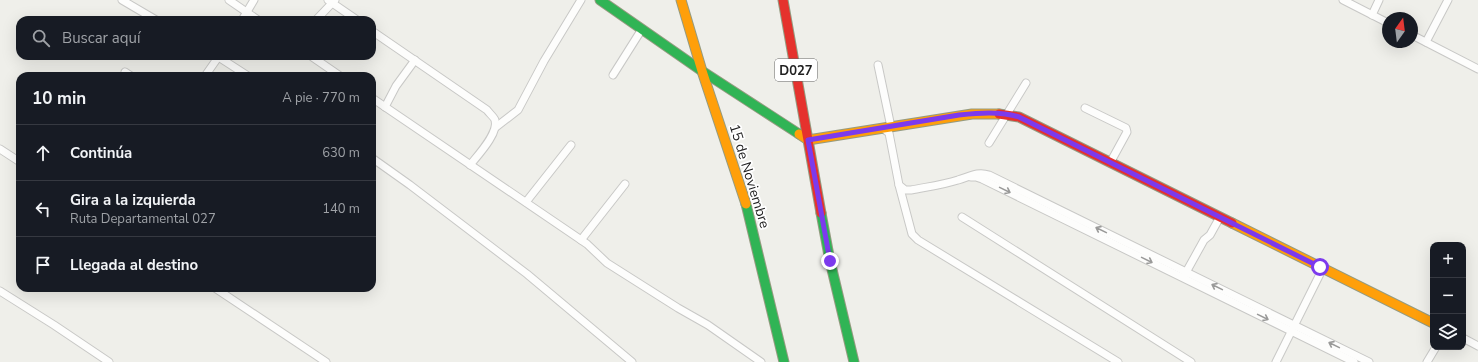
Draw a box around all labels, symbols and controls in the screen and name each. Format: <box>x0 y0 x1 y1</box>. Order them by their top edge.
north arrow <box>1382 12 1418 48</box>
search box <box>16 16 376 60</box>
icon: search <box>30 27 52 49</box>
text: Buscar aquí <box>62 28 140 48</box>
road number: D027 <box>775 59 817 81</box>
text: 10 min <box>32 87 86 110</box>
text: A pie · 770 m <box>282 89 360 107</box>
street label: 15 de Noviembre <box>725 122 774 231</box>
icon: ahead <box>32 142 54 164</box>
text: Continúa <box>70 143 132 163</box>
text: 630 m <box>322 144 360 162</box>
one-way arrow <box>999 187 1011 194</box>
text: Gira a la izquierda <box>70 190 196 210</box>
icon: left <box>32 198 54 220</box>
text: 140 m <box>322 200 360 218</box>
text: Ruta Departamental 027 <box>70 210 216 228</box>
one-way arrow <box>1095 226 1107 233</box>
map controls <box>1430 242 1466 350</box>
button: + <box>1430 242 1466 278</box>
route end <box>821 252 839 270</box>
icon: arrive <box>32 254 54 276</box>
text: Llegada al destino <box>70 255 198 275</box>
one-way arrow <box>1140 257 1152 264</box>
route start <box>1311 258 1329 276</box>
button: − <box>1430 278 1466 314</box>
one-way arrow <box>1212 283 1224 290</box>
one-way arrow <box>1257 314 1269 321</box>
button: layers <box>1430 314 1466 350</box>
one-way arrow <box>1328 341 1340 348</box>

